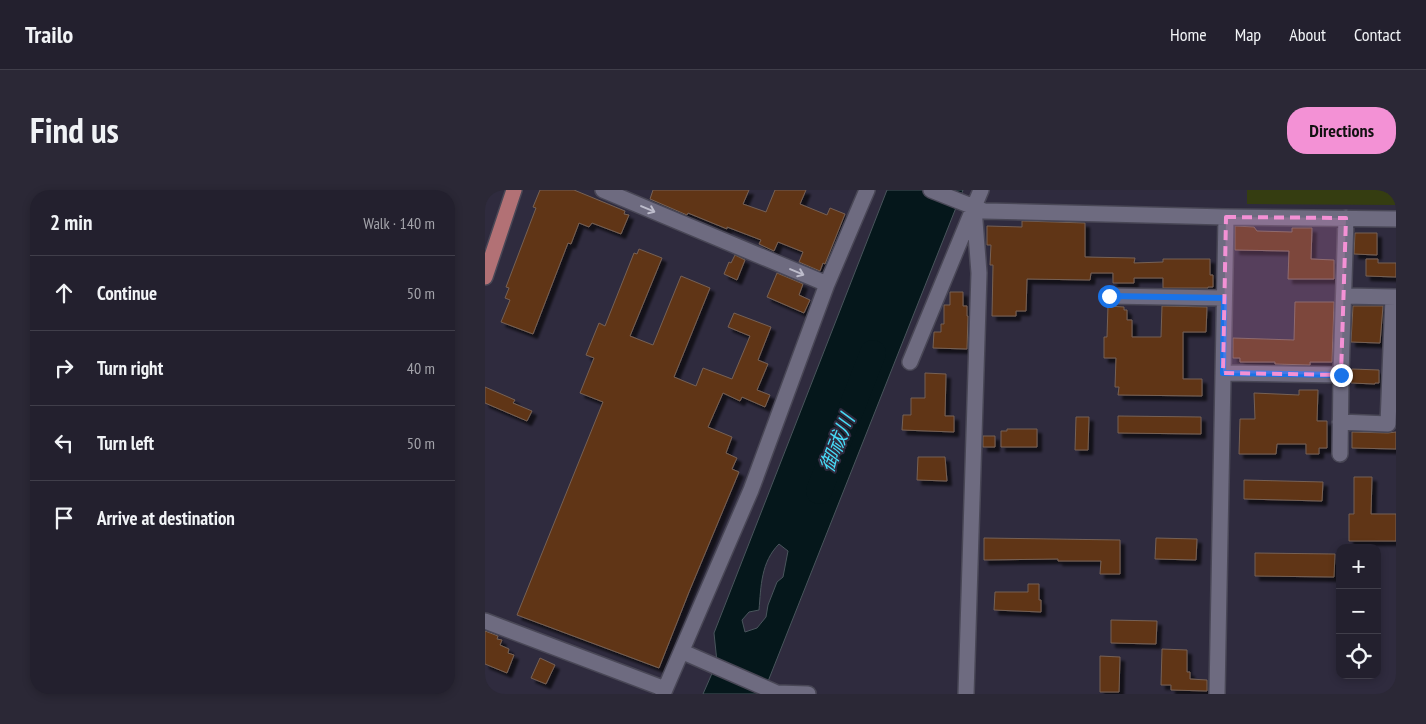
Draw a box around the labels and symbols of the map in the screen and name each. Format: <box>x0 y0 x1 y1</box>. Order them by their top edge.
one-way arrow <box>640 204 655 214</box>
one-way arrow <box>790 268 805 277</box>
route start <box>1098 285 1121 308</box>
route end <box>1330 364 1353 387</box>
water label: 御祓川 <box>814 408 861 476</box>

